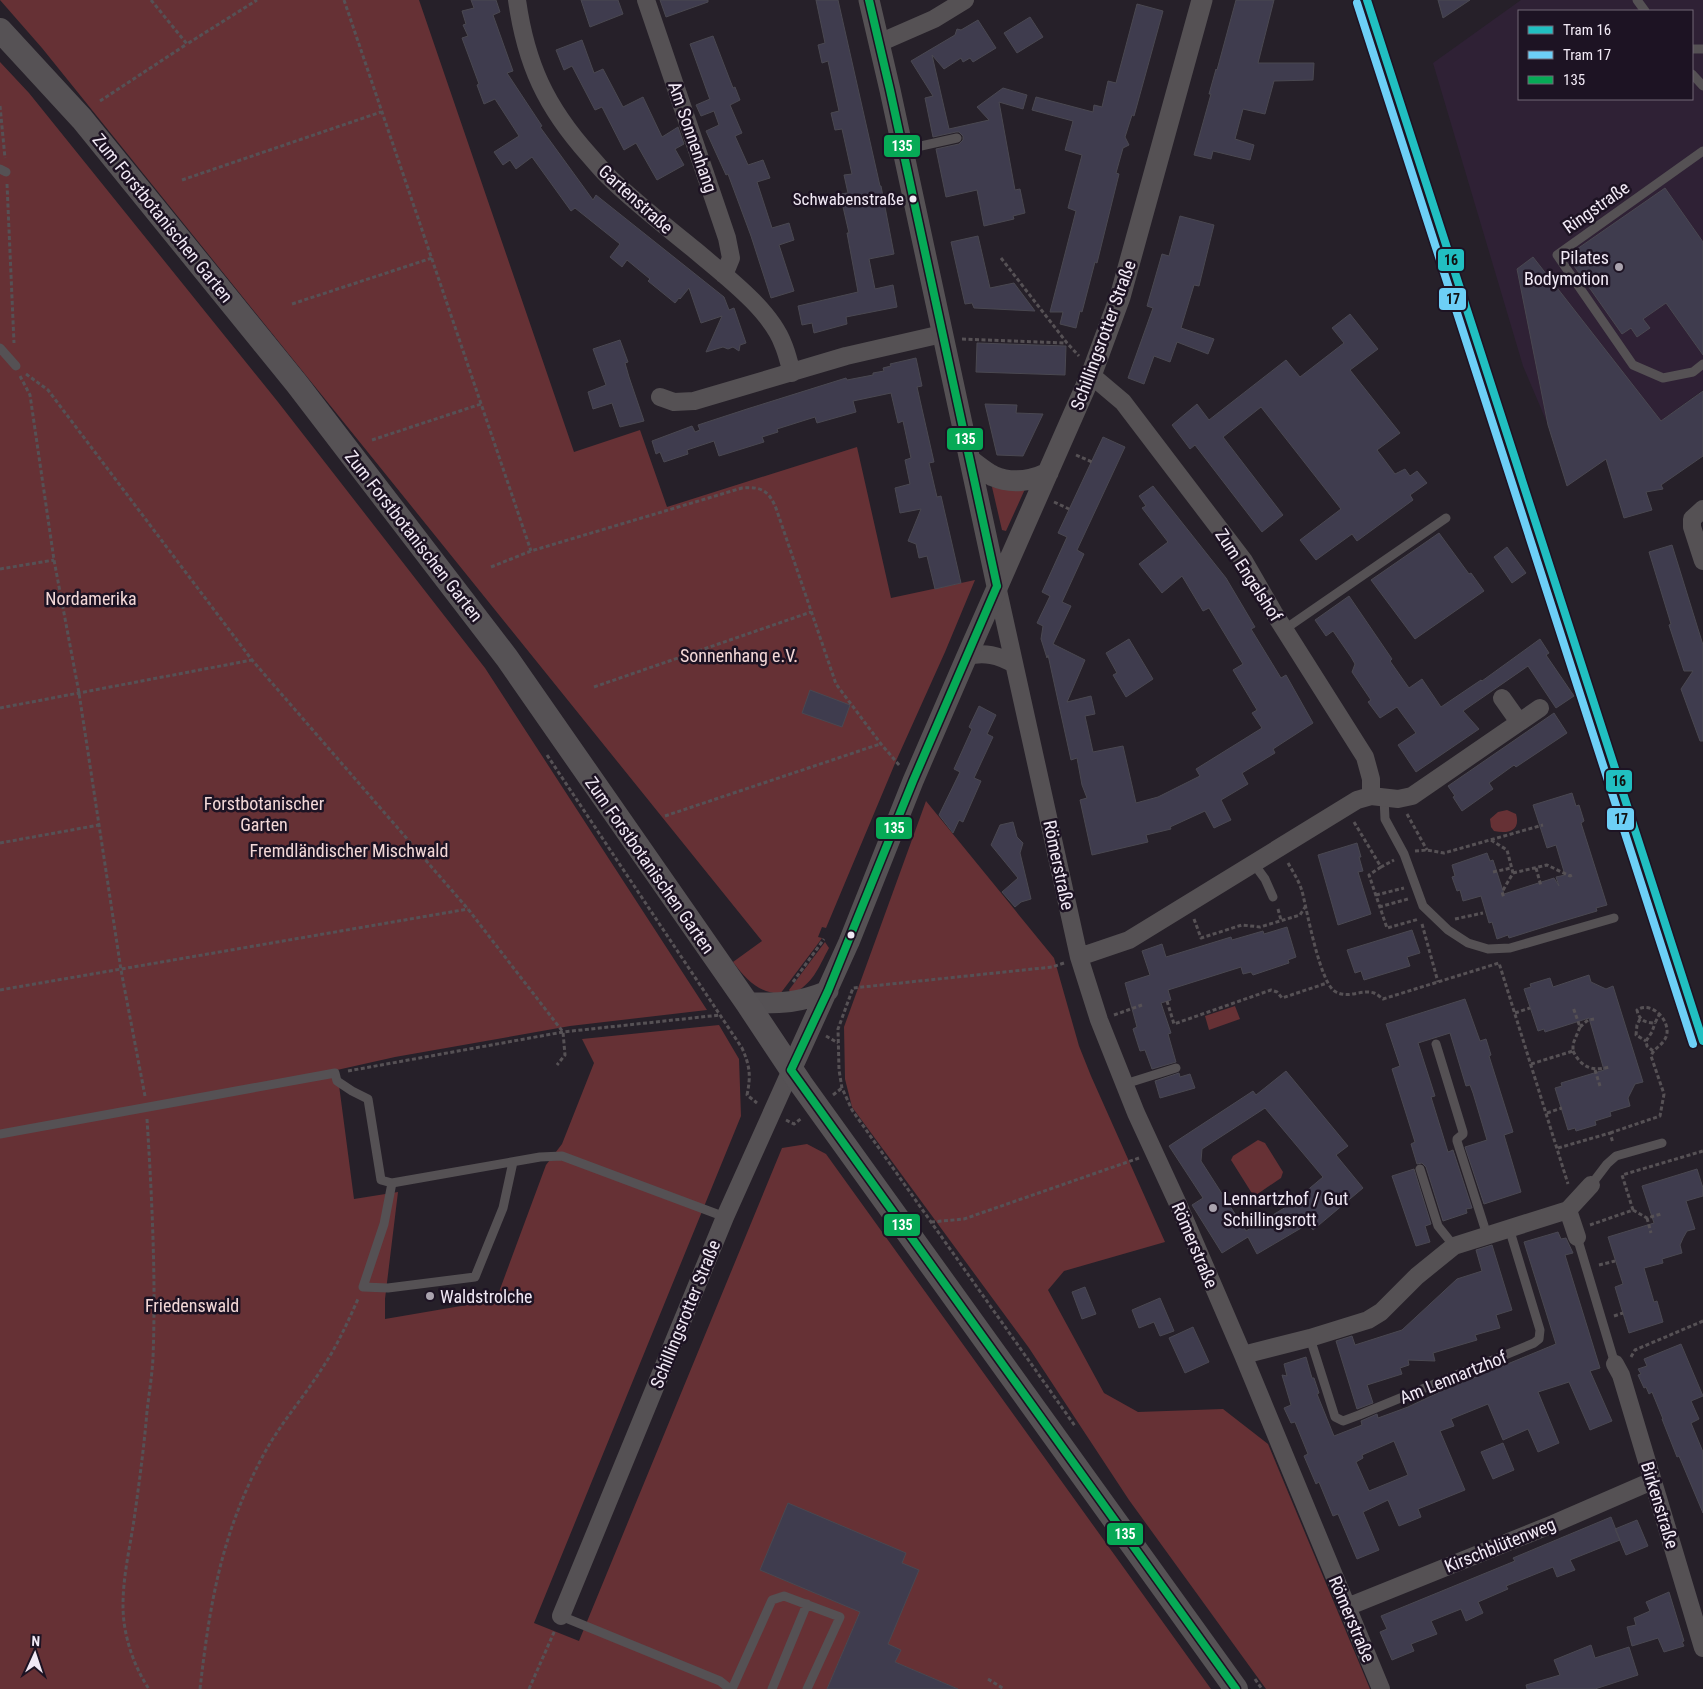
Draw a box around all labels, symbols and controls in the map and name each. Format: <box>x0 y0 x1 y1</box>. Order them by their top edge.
legend <box>1518 10 1693 100</box>
text: Tram 16 <box>1563 21 1611 39</box>
text: Tram 17 <box>1563 46 1611 64</box>
text: 135 <box>1563 71 1585 89</box>
street label: Am Sonnenhang <box>664 79 722 195</box>
street label: Zum Forstbotanischen Garten <box>88 129 238 307</box>
line badge: 135 <box>883 134 921 158</box>
text: 135 <box>891 138 913 154</box>
street label: Gartenstraße <box>594 160 678 238</box>
street label: Ringstraße <box>1559 176 1633 238</box>
place label: Schwabenstraße <box>793 189 904 209</box>
marker: Schwabenstraße <box>908 194 918 204</box>
place label: Pilates Bodymotion <box>1524 247 1609 289</box>
line badge: 16 <box>1437 248 1465 272</box>
text: 16 <box>1444 252 1458 268</box>
street label: Schillingsrotter Straße <box>1066 257 1140 413</box>
marker: Pilates Bodymotion <box>1613 261 1625 273</box>
line badge: 17 <box>1438 287 1467 311</box>
text: 17 <box>1446 291 1460 307</box>
line badge: 135 <box>946 427 984 451</box>
text: 135 <box>954 431 976 447</box>
street label: Zum Forstbotanischen Garten <box>341 446 487 626</box>
street label: Zum Engelshof <box>1211 525 1287 626</box>
park label: Nordamerika <box>45 588 137 609</box>
park label: Sonnenhang e.V. <box>680 645 798 666</box>
line badge: 16 <box>1605 769 1633 793</box>
street label: Zum Forstbotanischen Garten <box>581 773 719 957</box>
text: 16 <box>1612 773 1626 789</box>
park label: Forstbotanischer Garten <box>204 793 325 835</box>
line badge: 17 <box>1606 807 1635 831</box>
text: 17 <box>1614 811 1628 827</box>
line badge: 135 <box>875 816 913 840</box>
street label: Römerstraße <box>1039 818 1079 912</box>
text: 135 <box>883 820 905 836</box>
park label: Fremdländischer Mischwald <box>250 840 448 861</box>
unlabelled marker <box>846 930 856 940</box>
place label: Lennartzhof / Gut Schillingsrott <box>1223 1188 1348 1230</box>
street label: Römerstraße <box>1168 1199 1222 1291</box>
marker: Lennartzhof / Gut Schillingsrott <box>1207 1202 1219 1214</box>
line badge: 135 <box>883 1213 921 1237</box>
text: 135 <box>891 1217 913 1233</box>
street label: Schillingsrotter Straße <box>646 1237 724 1391</box>
place label: Waldstrolche <box>440 1286 533 1307</box>
marker: Waldstrolche <box>424 1290 436 1302</box>
park label: Friedenswald <box>145 1295 239 1316</box>
street label: Am Lennartzhof <box>1396 1346 1510 1408</box>
street label: Birkenstraße <box>1637 1459 1683 1551</box>
street label: Kirschblütenweg <box>1441 1513 1559 1577</box>
line badge: 135 <box>1106 1522 1144 1546</box>
text: 135 <box>1114 1526 1136 1542</box>
street label: Römerstraße <box>1325 1573 1379 1665</box>
north arrow <box>10 1629 60 1679</box>
text: N <box>31 1633 40 1649</box>

